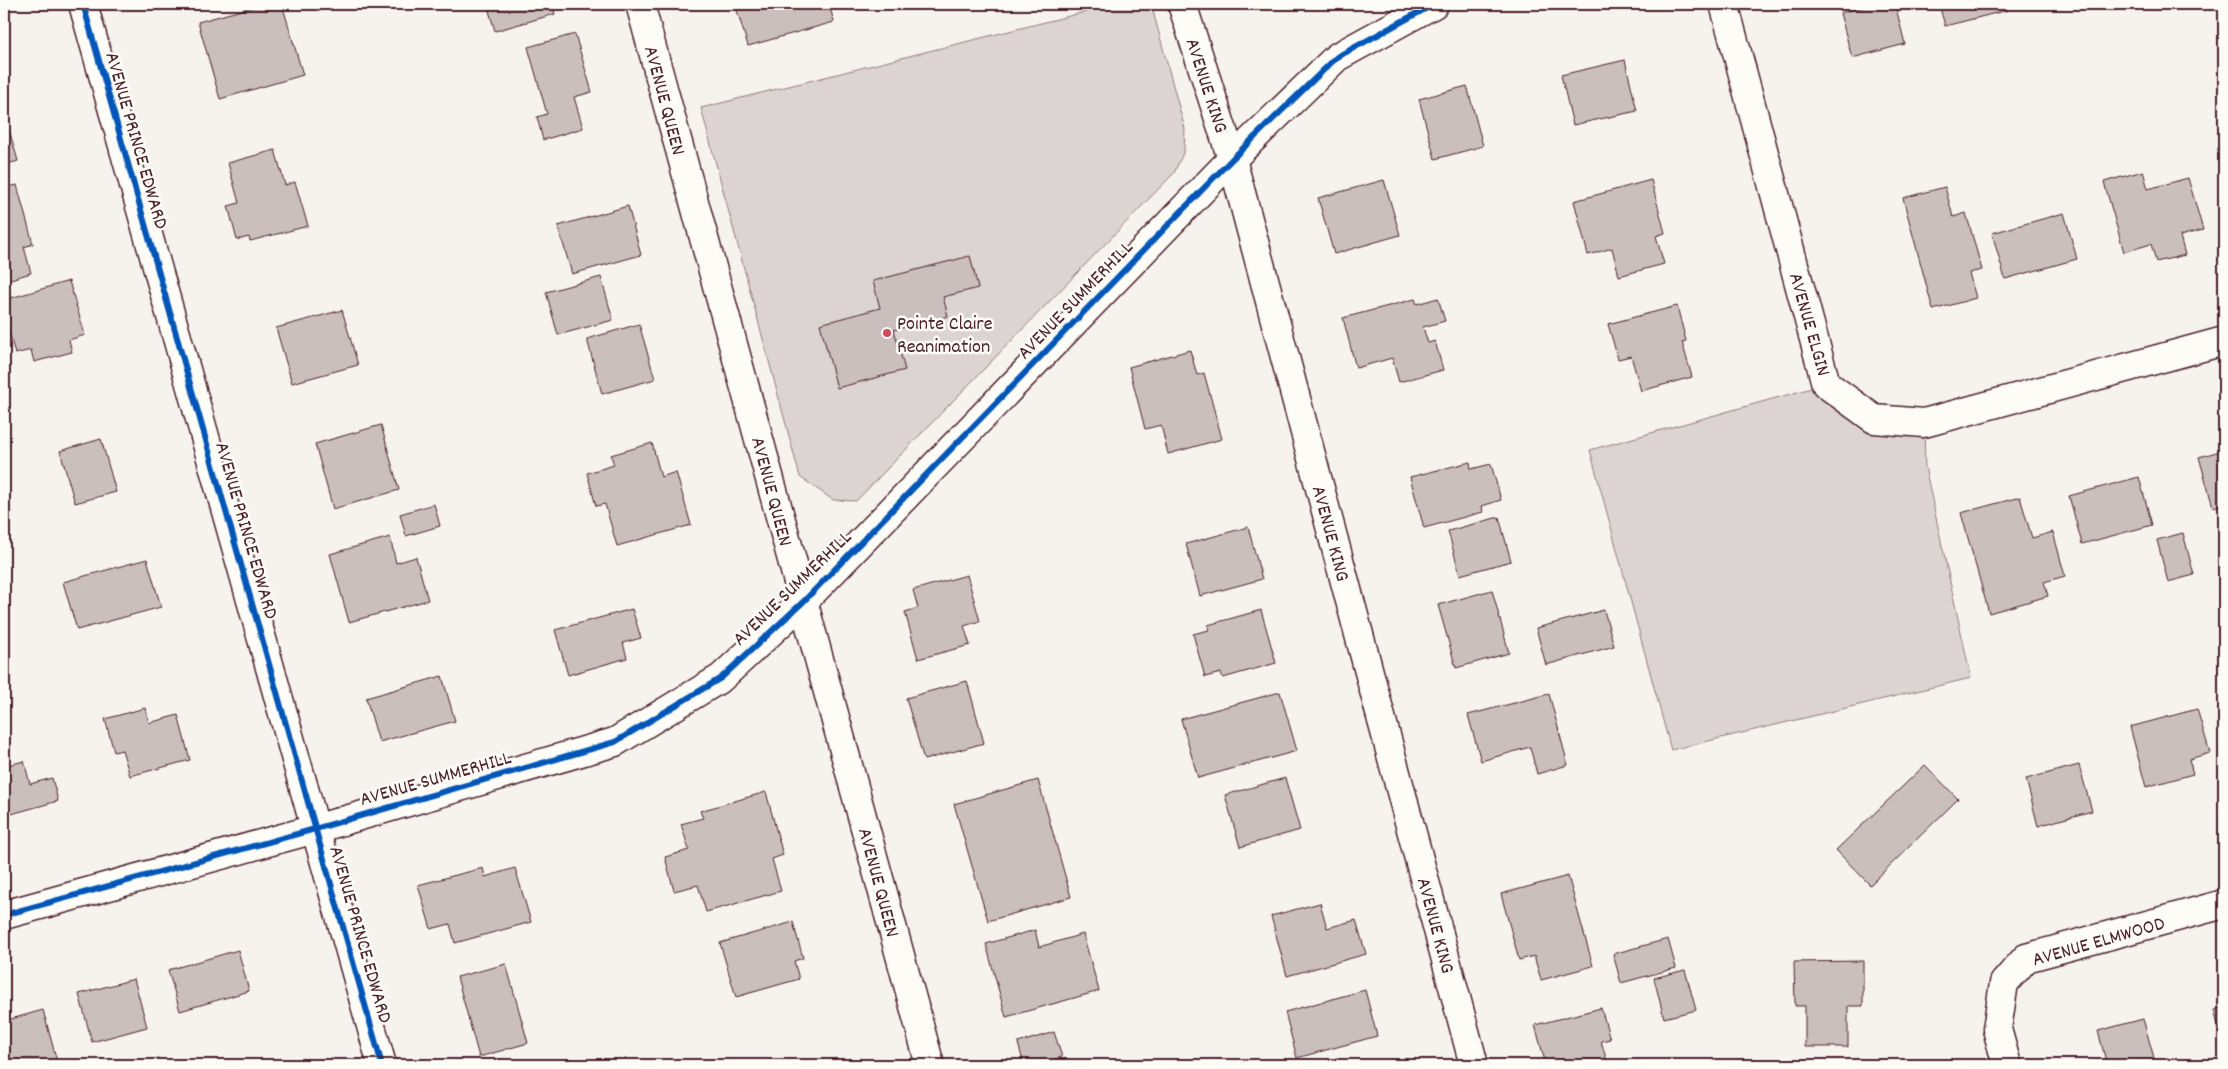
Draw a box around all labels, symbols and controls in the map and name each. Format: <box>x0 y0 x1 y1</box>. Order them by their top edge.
street label: AVENUE KING <box>1177 35 1234 137</box>
street label: AVENUE QUEEN <box>635 43 691 159</box>
street label: AVENUE PRINCE EDWARD <box>96 49 174 233</box>
street label: AVENUE SUMMERHILL <box>1012 235 1141 367</box>
street label: AVENUE ELGIN <box>1780 270 1836 380</box>
place label: Pointe Claire Reanimation <box>897 311 993 362</box>
marker: Pointe Claire Reanimation <box>881 327 893 339</box>
street label: AVENUE QUEEN <box>742 434 798 550</box>
street label: AVENUE PRINCE EDWARD <box>206 439 284 623</box>
street label: AVENUE KING <box>1303 483 1355 585</box>
street label: AVENUE SUMMERHILL <box>727 525 859 654</box>
street label: AVENUE SUMMERHILL <box>357 745 515 815</box>
street label: AVENUE QUEEN <box>849 825 905 941</box>
street label: AVENUE PRINCE EDWARD <box>320 843 398 1027</box>
street label: AVENUE KING <box>1408 875 1460 977</box>
street label: AVENUE ELMWOOD <box>2029 911 2168 975</box>

